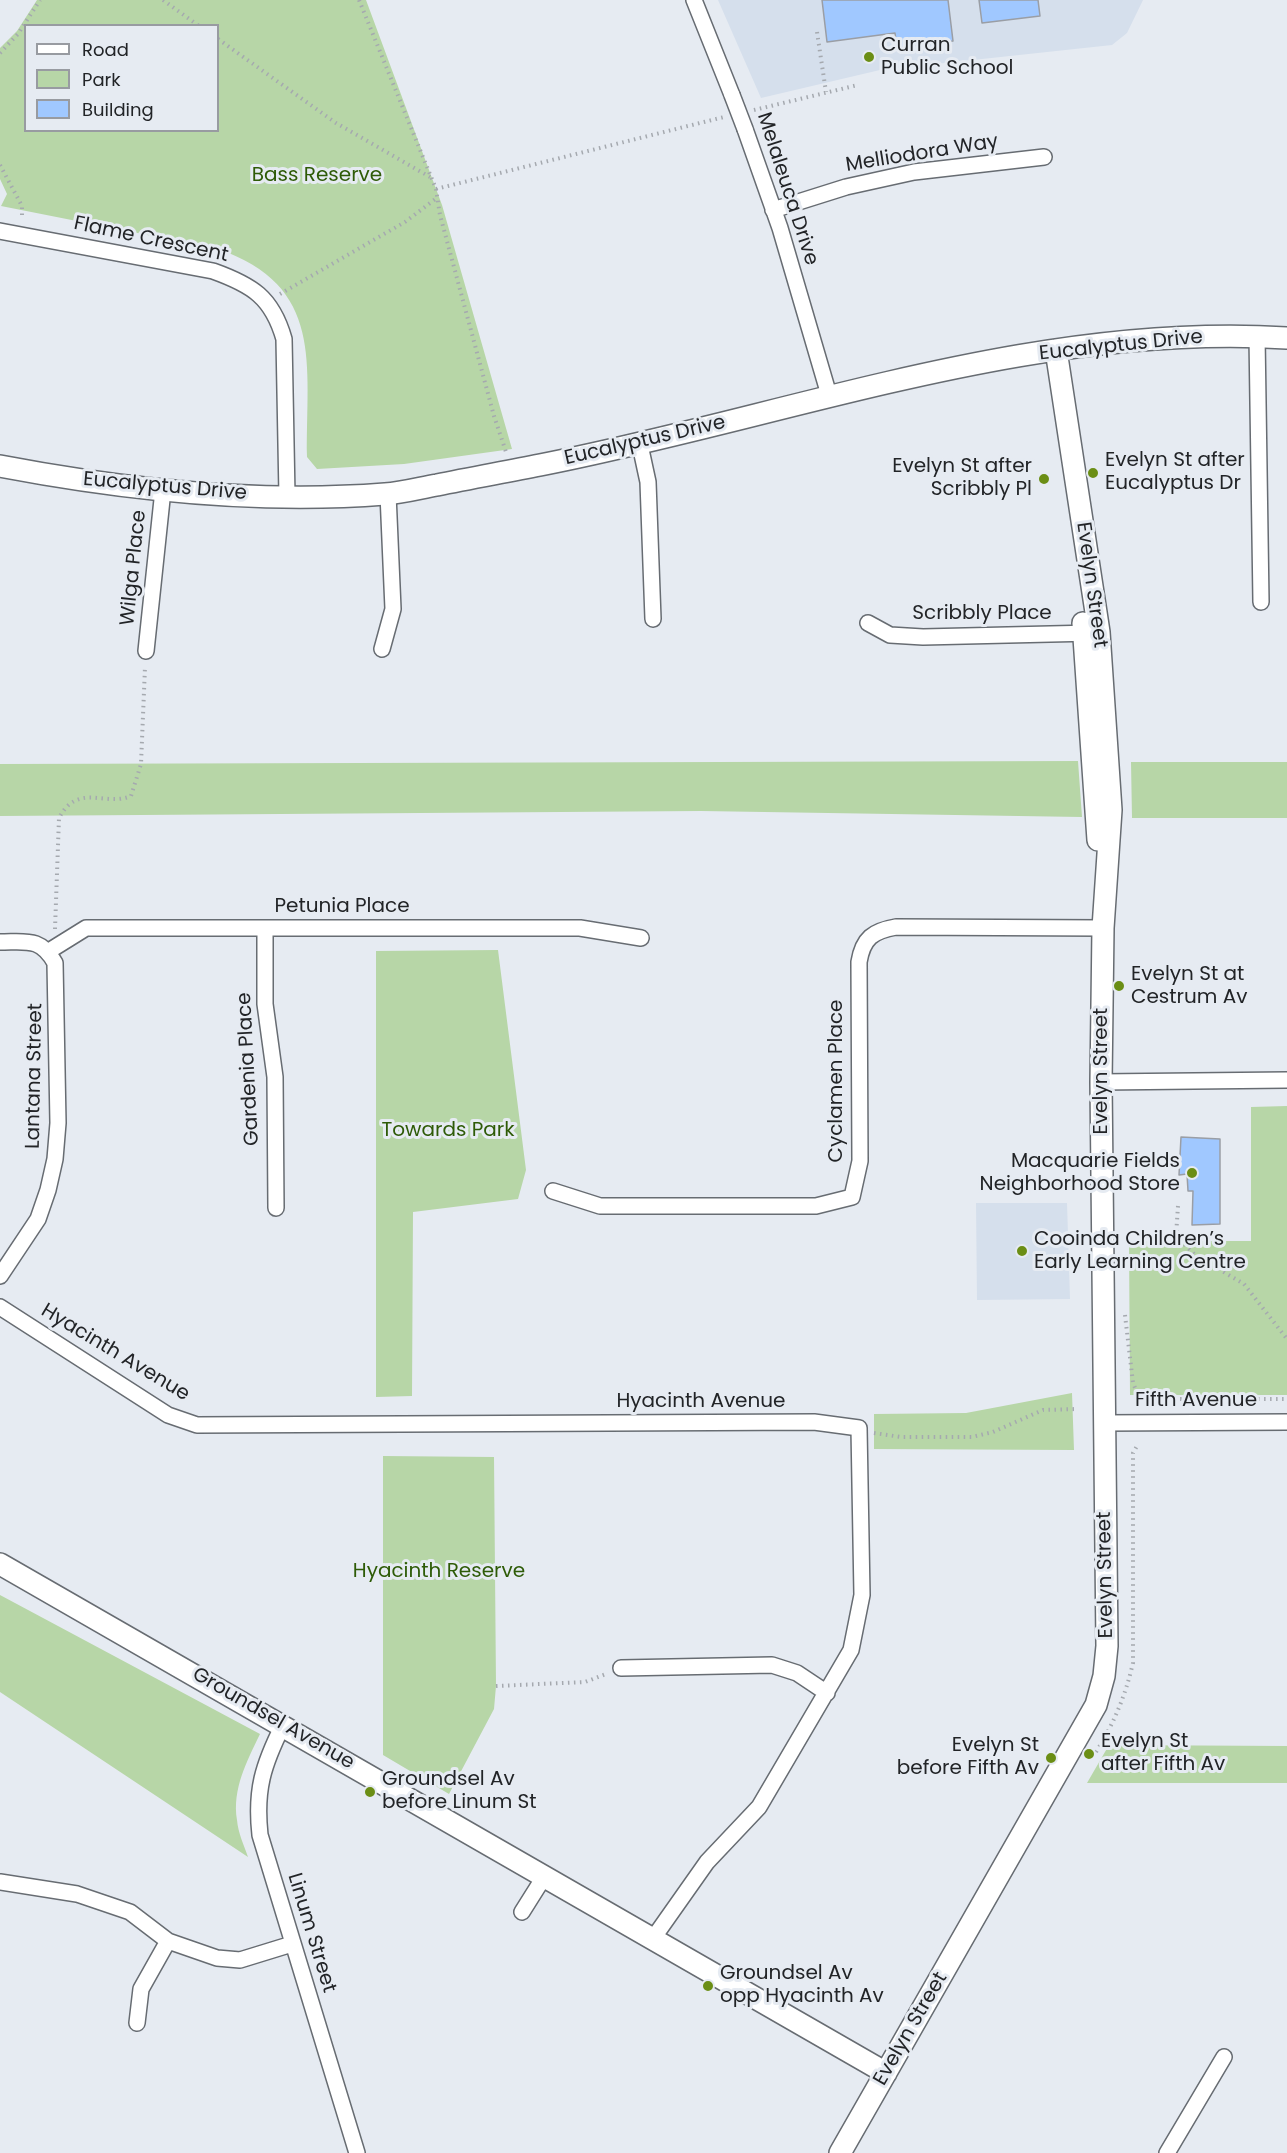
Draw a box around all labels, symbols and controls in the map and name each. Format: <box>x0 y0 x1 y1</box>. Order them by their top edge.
legend <box>24 24 219 132</box>
place label: Curran Public School <box>881 34 1013 81</box>
text: Road <box>82 37 129 62</box>
marker: Curran Public School <box>862 50 876 64</box>
text: Park <box>82 67 121 92</box>
text: Building <box>82 97 154 122</box>
street label: Melaleuca Drive <box>751 110 823 268</box>
street label: Melliodora Way <box>844 130 1000 178</box>
park label: Bass Reserve <box>252 164 382 188</box>
street label: Flame Crescent <box>72 212 230 268</box>
street label: Eucalyptus Drive <box>1038 325 1204 367</box>
street label: Eucalyptus Drive <box>562 411 728 471</box>
place label: Evelyn St after Eucalyptus Dr <box>1105 449 1245 496</box>
place label: Evelyn St after Scribbly Pl <box>892 455 1032 502</box>
marker: Evelyn St after Eucalyptus Dr <box>1086 466 1100 480</box>
street label: Eucalyptus Drive <box>82 468 248 506</box>
marker: Evelyn St after Scribbly Pl <box>1037 472 1051 486</box>
street label: Wilga Place <box>116 509 152 627</box>
street label: Evelyn Street <box>1070 521 1112 649</box>
street label: Scribbly Place <box>912 602 1052 626</box>
street label: Petunia Place <box>274 895 410 919</box>
place label: Evelyn St at Cestrum Av <box>1131 963 1247 1010</box>
marker: Evelyn St at Cestrum Av <box>1112 979 1126 993</box>
street label: Gardenia Place <box>233 992 265 1146</box>
street label: Cyclamen Place <box>825 1000 849 1162</box>
street label: Lantana Street <box>22 1003 48 1149</box>
street label: Evelyn Street <box>1090 1008 1114 1134</box>
park label: Towards Park <box>381 1119 515 1143</box>
place label: Macquarie Fields Neighborhood Store <box>980 1150 1180 1197</box>
marker: Macquarie Fields Neighborhood Store <box>1185 1166 1199 1180</box>
place label: Cooinda Children’s Early Learning Centre <box>1034 1228 1246 1275</box>
marker: Cooinda Children’s Early Learning Centre <box>1015 1244 1029 1258</box>
street label: Hyacinth Avenue <box>36 1299 194 1407</box>
street label: Fifth Avenue <box>1135 1389 1257 1413</box>
street label: Hyacinth Avenue <box>617 1390 785 1414</box>
street label: Evelyn Street <box>1093 1511 1119 1639</box>
park label: Hyacinth Reserve <box>353 1560 525 1584</box>
street label: Groundsel Avenue <box>188 1663 358 1775</box>
place label: Evelyn St after Fifth Av <box>1101 1730 1225 1777</box>
place label: Evelyn St before Fifth Av <box>897 1734 1039 1781</box>
marker: Evelyn St after Fifth Av <box>1082 1747 1096 1761</box>
marker: Evelyn St before Fifth Av <box>1044 1751 1058 1765</box>
place label: Groundsel Av before Linum St <box>382 1768 537 1815</box>
marker: Groundsel Av before Linum St <box>363 1785 377 1799</box>
street label: Linum Street <box>281 1870 341 1996</box>
place label: Groundsel Av opp Hyacinth Av <box>720 1962 884 2009</box>
street label: Evelyn Street <box>869 1968 953 2090</box>
marker: Groundsel Av opp Hyacinth Av <box>701 1979 715 1993</box>

